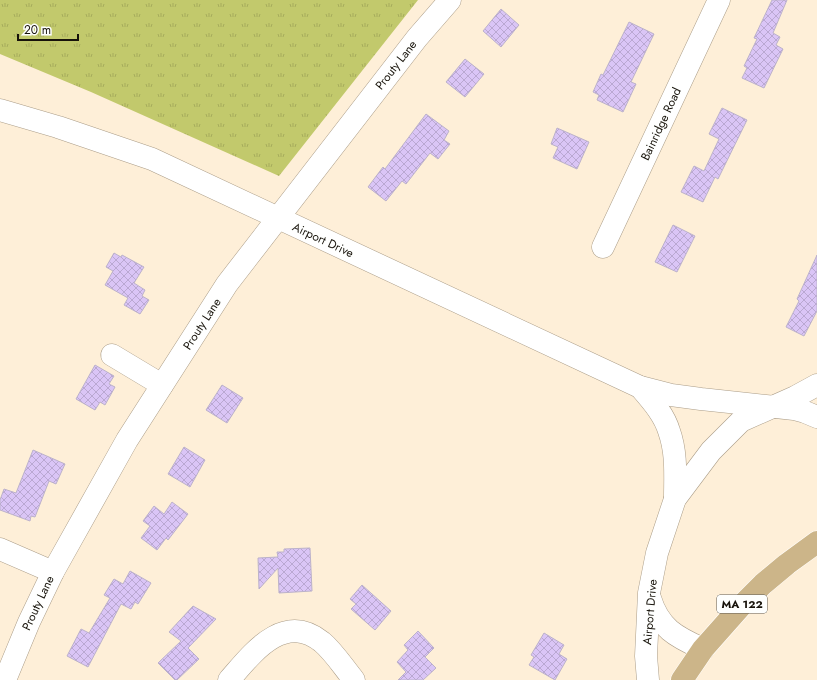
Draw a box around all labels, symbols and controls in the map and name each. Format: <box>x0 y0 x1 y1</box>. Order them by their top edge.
scale bar <box>18 16 78 42</box>
text: 20 m <box>24 21 51 39</box>
street label: Prouty Lane <box>371 36 421 94</box>
street label: Bainridge Road <box>636 85 686 163</box>
street label: Airport Drive <box>289 218 357 262</box>
street label: Prouty Lane <box>179 295 225 353</box>
street label: Prouty Lane <box>17 573 59 633</box>
street label: Airport Drive <box>638 578 662 646</box>
road number: MA 122 <box>717 595 767 613</box>

